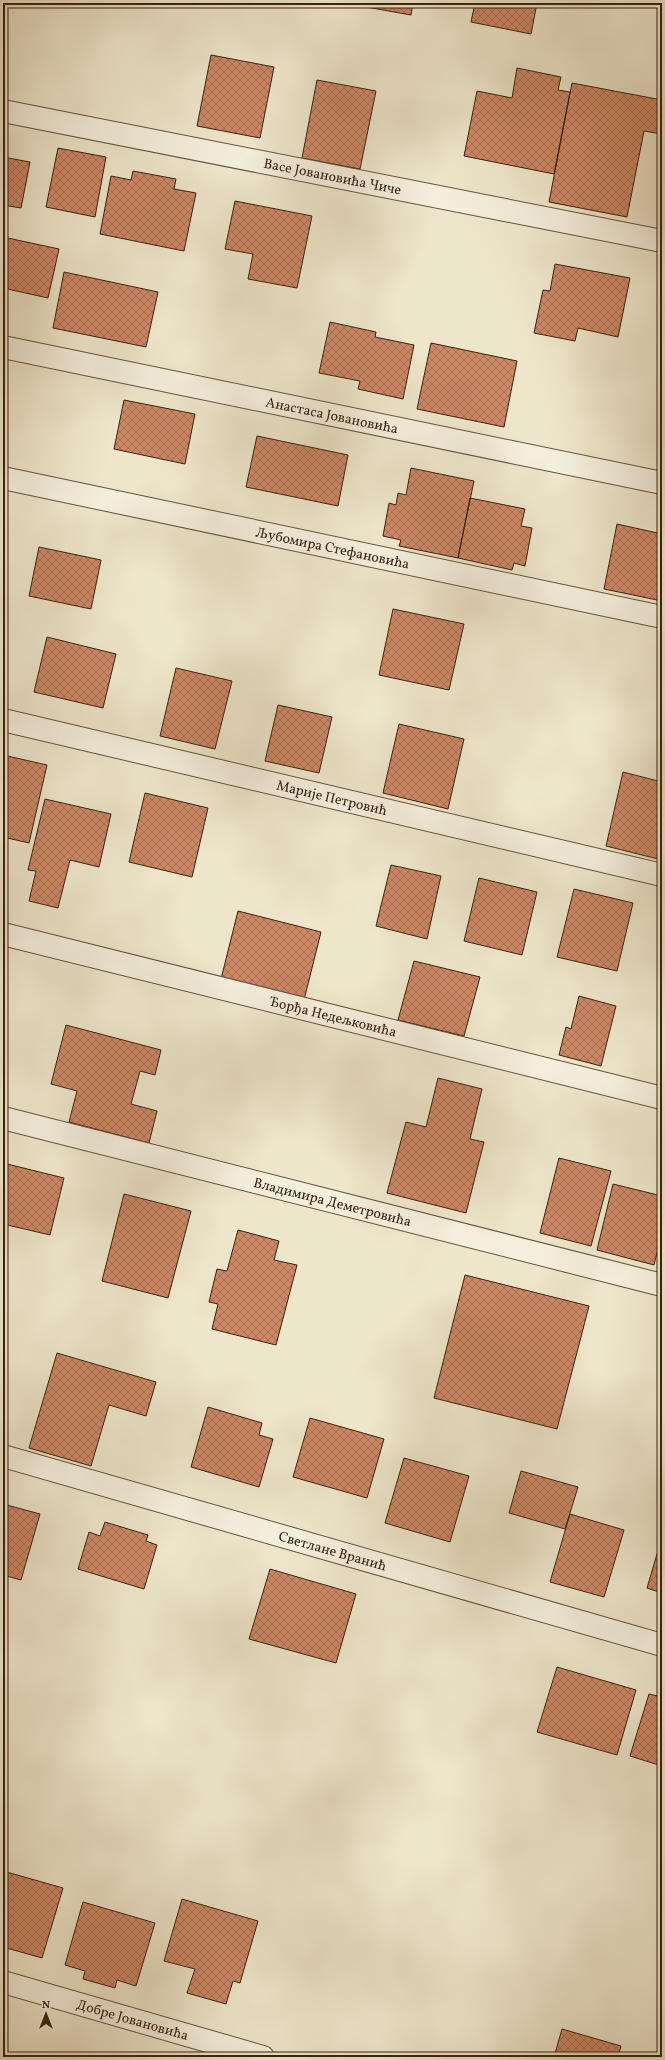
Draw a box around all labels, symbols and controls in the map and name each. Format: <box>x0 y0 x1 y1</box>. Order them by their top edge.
street label: Васе Јовановића Чиче <box>262 155 403 200</box>
street label: Анастаса Јовановића <box>264 393 400 439</box>
street label: Љубомира Стефановића <box>254 524 411 574</box>
street label: Марије Петровић <box>274 777 389 821</box>
street label: Ђорђа Недељковића <box>267 993 398 1043</box>
street label: Владимира Деметровића <box>251 1174 413 1232</box>
street label: Светлане Вранић <box>276 1527 389 1577</box>
north arrow <box>26 1994 66 2034</box>
street label: Добре Јовановића <box>74 1996 190 2046</box>
text: N <box>42 1998 50 2013</box>

